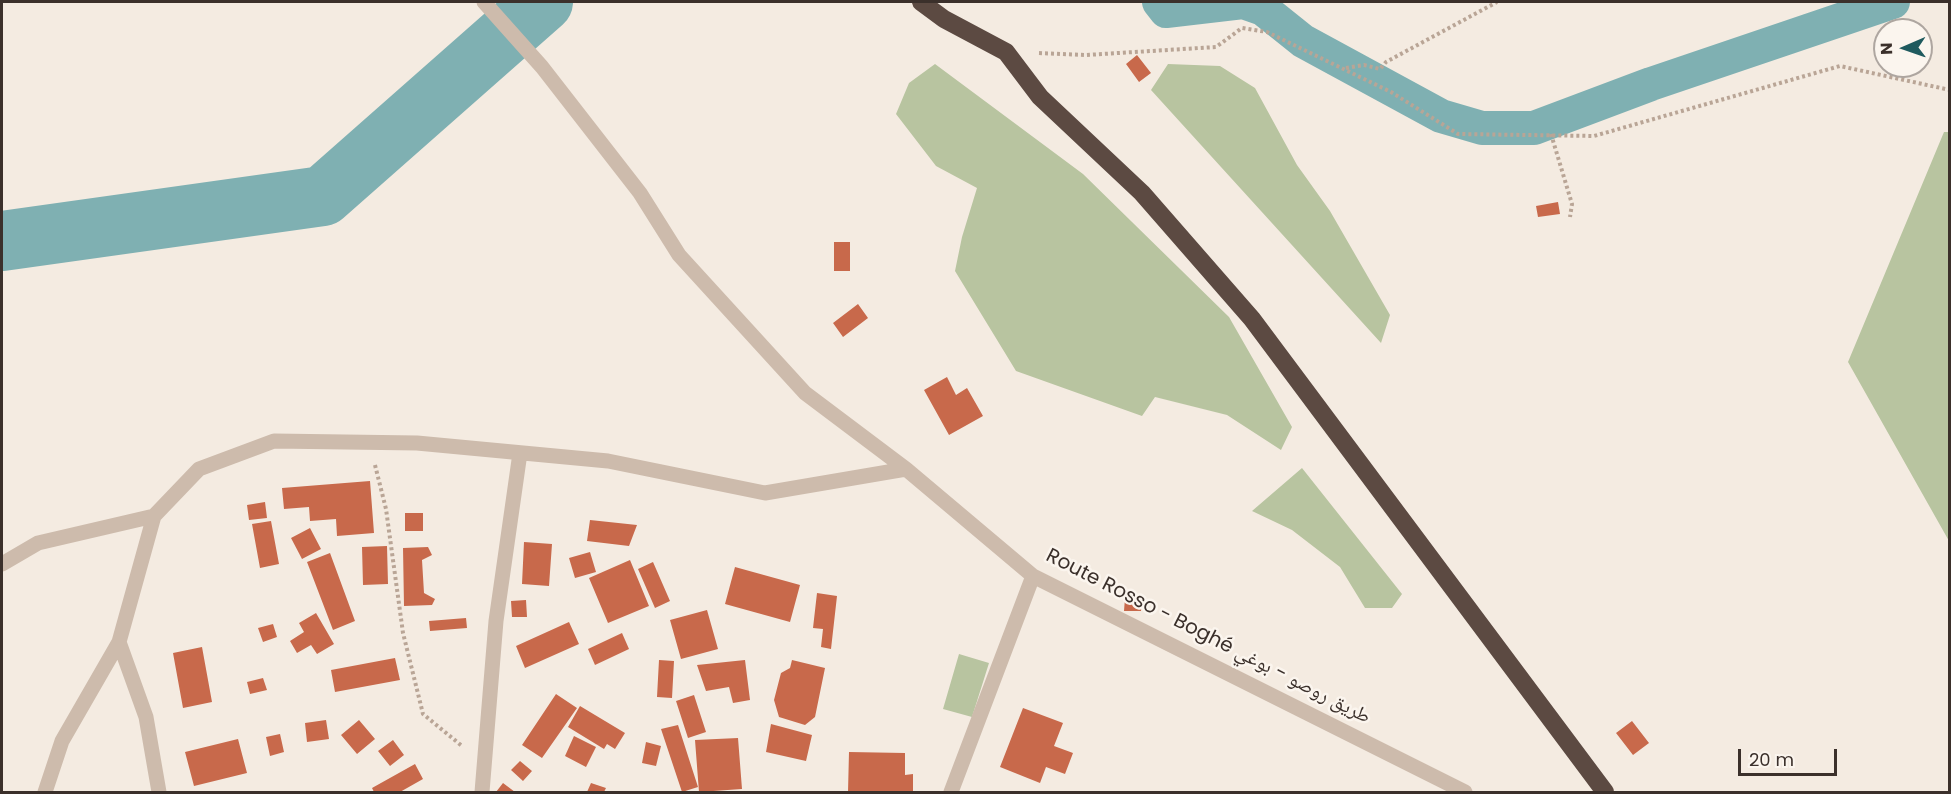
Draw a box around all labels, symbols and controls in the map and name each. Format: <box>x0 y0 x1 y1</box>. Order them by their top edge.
north arrow <box>1873 18 1933 78</box>
text: N <box>1875 42 1898 55</box>
street label: Route Rosso - Boghé طريق روصو - بوغي <box>1042 544 1374 730</box>
scale bar <box>1741 737 1840 775</box>
text: 20 m <box>1749 747 1794 772</box>

